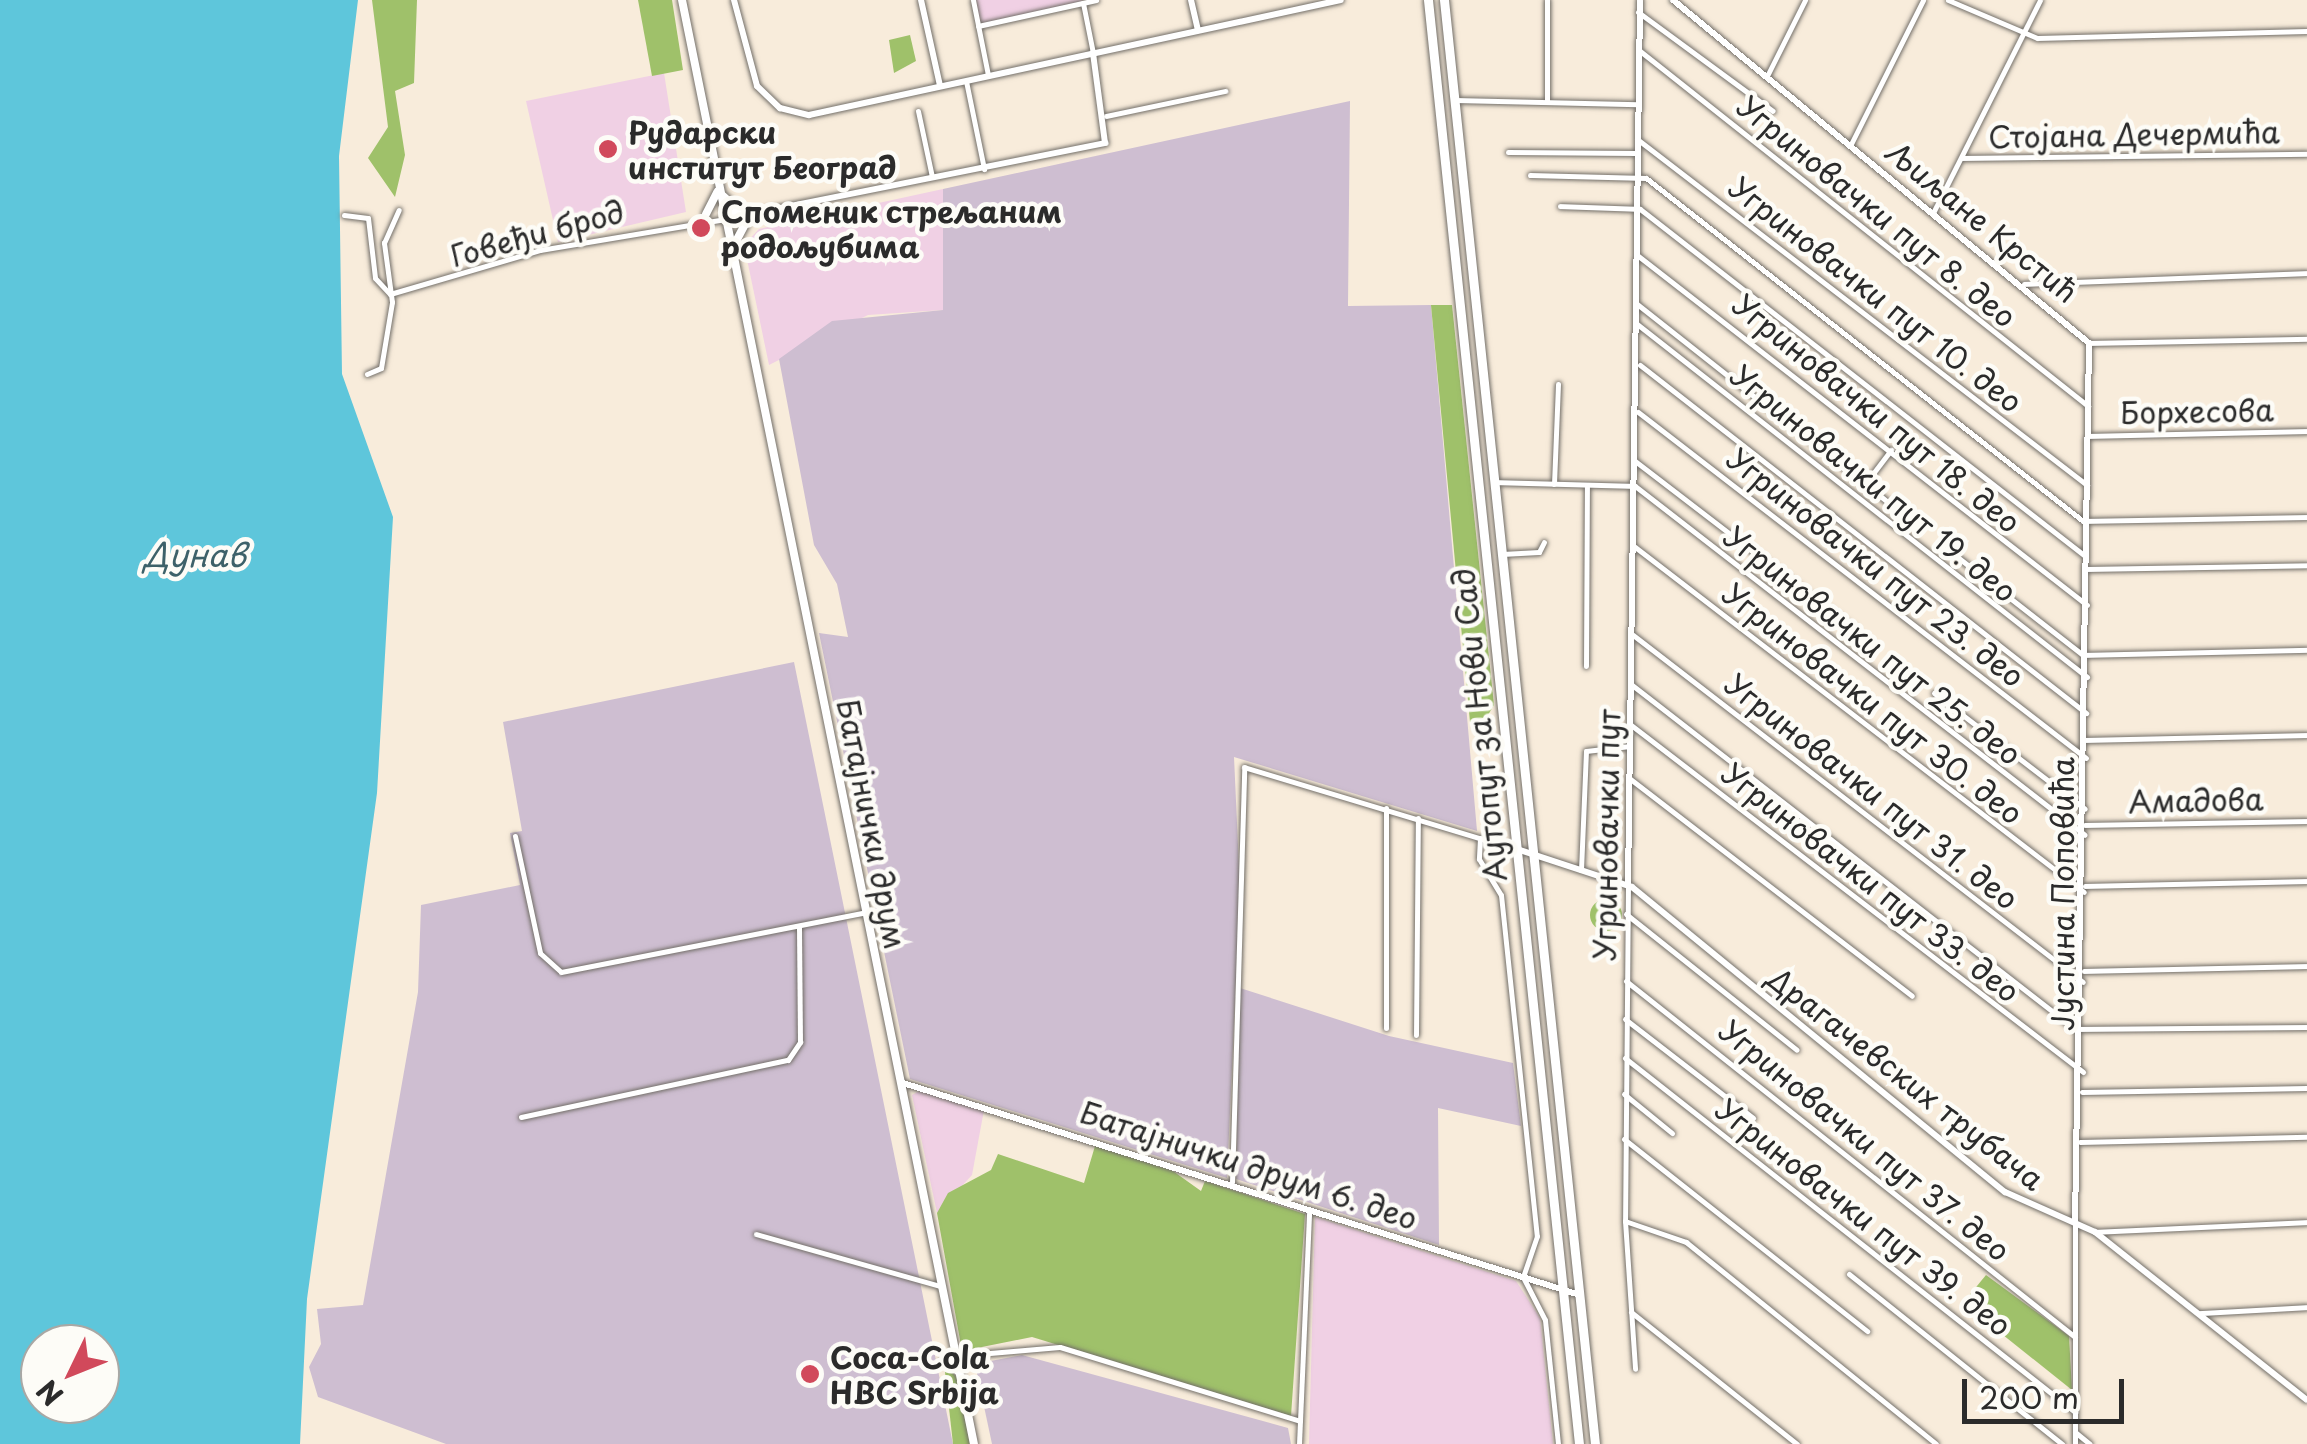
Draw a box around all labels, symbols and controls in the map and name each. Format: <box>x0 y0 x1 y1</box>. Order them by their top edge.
street label: Угриновачки пут 8. део <box>1729 87 2025 335</box>
street label: Стојана Дечермића <box>1987 113 2281 155</box>
place label: Рударски институт Београд <box>628 114 897 184</box>
street label: Љиљане Крстић <box>1879 132 2085 310</box>
marker: Рударски институт Београд <box>597 138 619 160</box>
street label: Угриновачки пут 10. део <box>1720 167 2032 421</box>
street label: Говеђи брод <box>446 193 628 273</box>
place label: Споменик стрељаним родољубима <box>721 193 1065 264</box>
marker: Споменик стрељаним родољубима <box>690 217 712 239</box>
street label: Угриновачки пут 18. део <box>1724 284 2030 542</box>
street label: Угриновачки пут 19. део <box>1722 355 2026 611</box>
street label: Борхесова <box>2120 392 2274 430</box>
street label: Угриновачки пут 23. део <box>1718 438 2034 696</box>
street label: Угриновачки пут 25. део <box>1716 516 2030 774</box>
water label: Дунав <box>144 535 246 573</box>
street label: Аутопут за Нови Сад <box>1445 565 1513 885</box>
street label: Угриновачки пут 30. део <box>1715 574 2031 832</box>
street label: Угриновачки пут 31. део <box>1718 665 2026 917</box>
street label: Батајнички друм <box>830 695 914 953</box>
street label: Угриновачки пут <box>1586 708 1626 962</box>
street label: Угриновачки пут 33. део <box>1714 754 2028 1010</box>
street label: Јустина Поповића <box>2044 756 2080 1032</box>
street label: Амадова <box>2128 781 2264 819</box>
street label: Драгачевских трубача <box>1760 959 2052 1197</box>
street label: Угриновачки пут 37. део <box>1711 1011 2019 1269</box>
street label: Угриновачки пут 39. део <box>1708 1090 2020 1344</box>
street label: Батајнички друм 6. део <box>1075 1093 1423 1237</box>
north arrow <box>20 1324 120 1424</box>
place label: Coca-Cola HBC Srbija <box>830 1339 999 1410</box>
scale bar <box>1967 1359 2130 1421</box>
marker: Coca-Cola HBC Srbija <box>799 1363 821 1385</box>
text: N <box>26 1371 72 1416</box>
text: 200 m <box>1979 1374 2079 1419</box>

